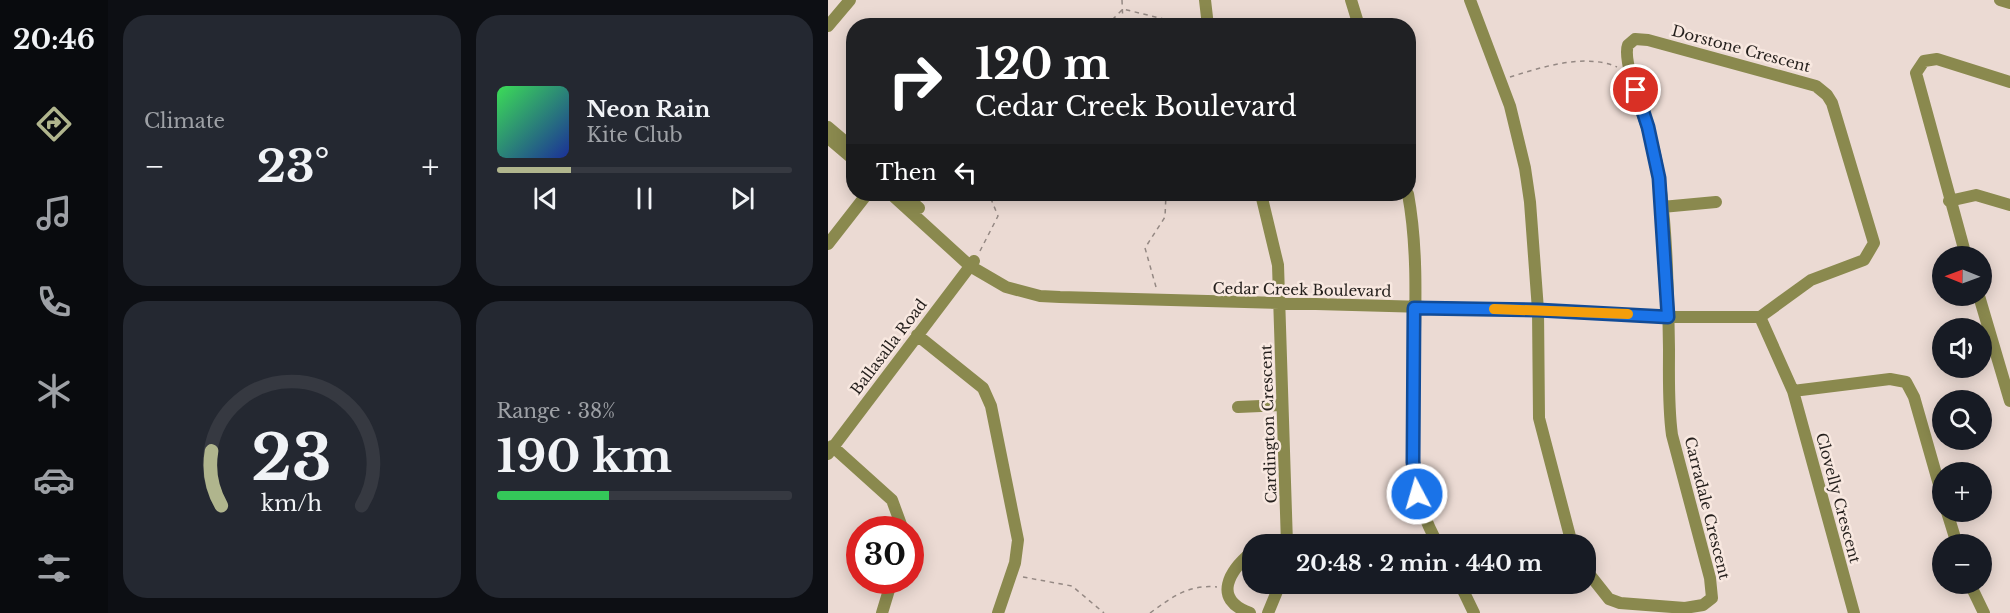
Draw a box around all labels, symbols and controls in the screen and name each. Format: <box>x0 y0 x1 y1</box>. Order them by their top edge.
street label: Dorstone Crescent <box>1670 21 1813 76</box>
text: 20:46 <box>13 23 95 56</box>
text: 120 m <box>975 38 1110 90</box>
icon: right <box>876 42 954 120</box>
pin <box>1610 64 1661 115</box>
icon: arrive <box>1619 73 1652 106</box>
text: Cedar Creek Boulevard <box>975 90 1297 123</box>
text: Neon Rain <box>587 96 710 123</box>
icon: directions <box>33 103 75 145</box>
text: Climate <box>144 109 225 133</box>
text: Kite Club <box>587 123 683 147</box>
text: 23° <box>257 138 330 194</box>
text: − <box>144 146 165 187</box>
text: + <box>421 146 440 187</box>
icon: left <box>949 156 982 189</box>
text: Then <box>876 159 937 186</box>
icon: previous <box>529 182 562 215</box>
icon: pause <box>628 182 661 215</box>
icon: next <box>726 182 759 215</box>
icon: music <box>33 192 75 234</box>
north arrow <box>1932 246 1992 306</box>
map controls <box>1932 246 1992 594</box>
street label: Cedar Creek Boulevard <box>1212 278 1392 301</box>
icon: phone <box>33 281 75 323</box>
street label: Ballasalla Road <box>846 295 931 398</box>
button: sound <box>1932 318 1992 378</box>
street label: Cardington Crescent <box>1256 344 1281 504</box>
icon: climate <box>33 370 75 412</box>
button: search <box>1932 390 1992 450</box>
text: Range · 38% <box>497 399 616 423</box>
text: 23 <box>252 419 332 497</box>
text: 190 km <box>497 428 672 484</box>
street label: Clovelly Crescent <box>1812 431 1865 565</box>
street label: Carradale Crescent <box>1681 435 1734 581</box>
icon: car <box>33 459 75 501</box>
position arrow <box>1385 462 1449 526</box>
button: + <box>1932 462 1992 522</box>
text: km/h <box>261 491 322 518</box>
speed limit sign: 30 <box>846 516 924 594</box>
button: − <box>1932 534 1992 594</box>
icon: filters <box>33 547 75 589</box>
text: 20:48 · 2 min · 440 m <box>1296 550 1542 577</box>

